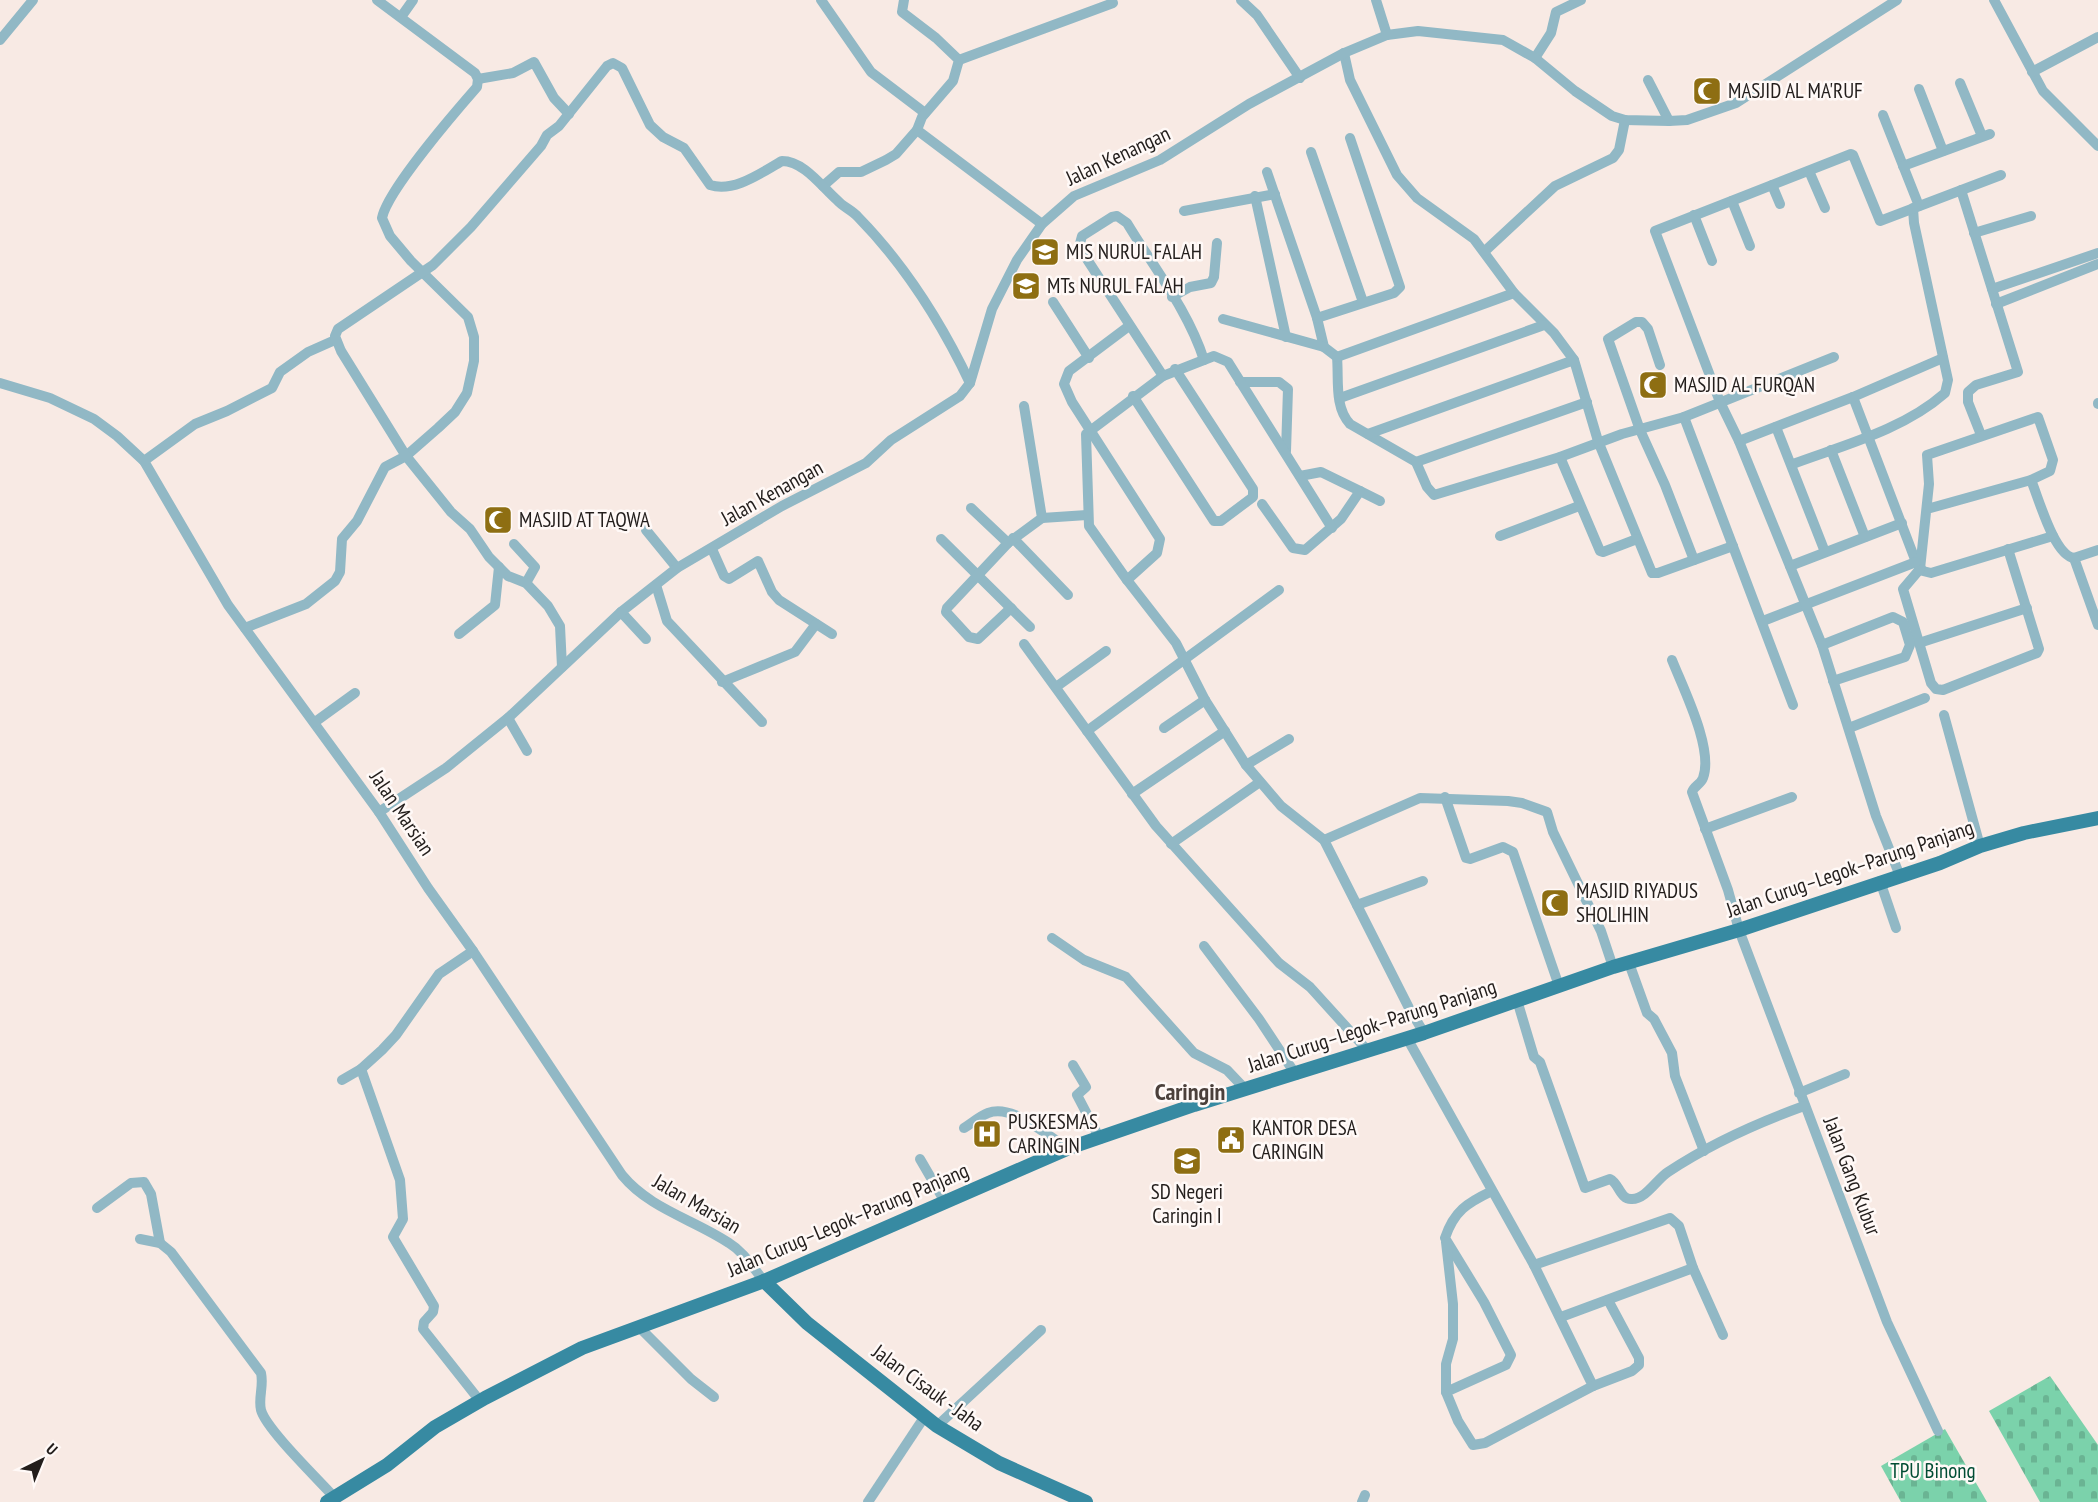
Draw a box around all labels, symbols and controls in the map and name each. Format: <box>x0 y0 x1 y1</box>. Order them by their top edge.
mosque icon: MASJID AL MA'RUF <box>1691 75 1723 107</box>
place label: MASJID AL MA'RUF <box>1728 77 1863 104</box>
street label: Jalan Kenangan <box>1060 120 1174 192</box>
school or university icon: MIS NURUL FALAH <box>1029 236 1061 268</box>
place label: MIS NURUL FALAH <box>1066 238 1202 265</box>
school or university icon: MTs NURUL FALAH <box>1010 270 1042 302</box>
place label: MTs NURUL FALAH <box>1047 272 1184 299</box>
mosque icon: MASJID AL FURQAN <box>1637 369 1669 401</box>
place label: MASJID AL FURQAN <box>1674 371 1815 398</box>
street label: Jalan Kenangan <box>715 454 827 532</box>
mosque icon: MASJID AT TAQWA <box>482 504 514 536</box>
place label: MASJID AT TAQWA <box>519 506 650 533</box>
street label: Jalan Marsian <box>363 764 441 861</box>
street label: Jalan Curug–Legok–Parung Panjang <box>1722 814 1977 924</box>
place label: MASJID RIYADUS SHOLIHIN <box>1576 877 1698 928</box>
mosque icon: MASJID RIYADUS SHOLIHIN <box>1539 887 1571 919</box>
street label: Jalan Curug–Legok–Parung Panjang <box>1243 973 1499 1079</box>
district label: Caringin <box>1155 1076 1225 1107</box>
place label: PUSKESMAS CARINGIN <box>1008 1108 1098 1159</box>
street label: Jalan Gang Kubur <box>1817 1112 1888 1239</box>
place label: KANTOR DESA CARINGIN <box>1252 1114 1357 1165</box>
hospital icon: PUSKESMAS CARINGIN <box>971 1118 1003 1150</box>
public building icon: KANTOR DESA CARINGIN <box>1215 1124 1247 1156</box>
school or university icon: SD Negeri Caringin I <box>1171 1145 1203 1177</box>
street label: Jalan Curug–Legok–Parung Panjang <box>722 1156 973 1283</box>
street label: Jalan Marsian <box>648 1167 746 1240</box>
place label: SD Negeri Caringin I <box>1151 1178 1223 1229</box>
street label: Jalan Cisauk - Jaha <box>866 1337 989 1437</box>
north arrow <box>12 1430 72 1490</box>
text: U <box>42 1439 62 1459</box>
park label: TPU Binong <box>1890 1457 1976 1484</box>

